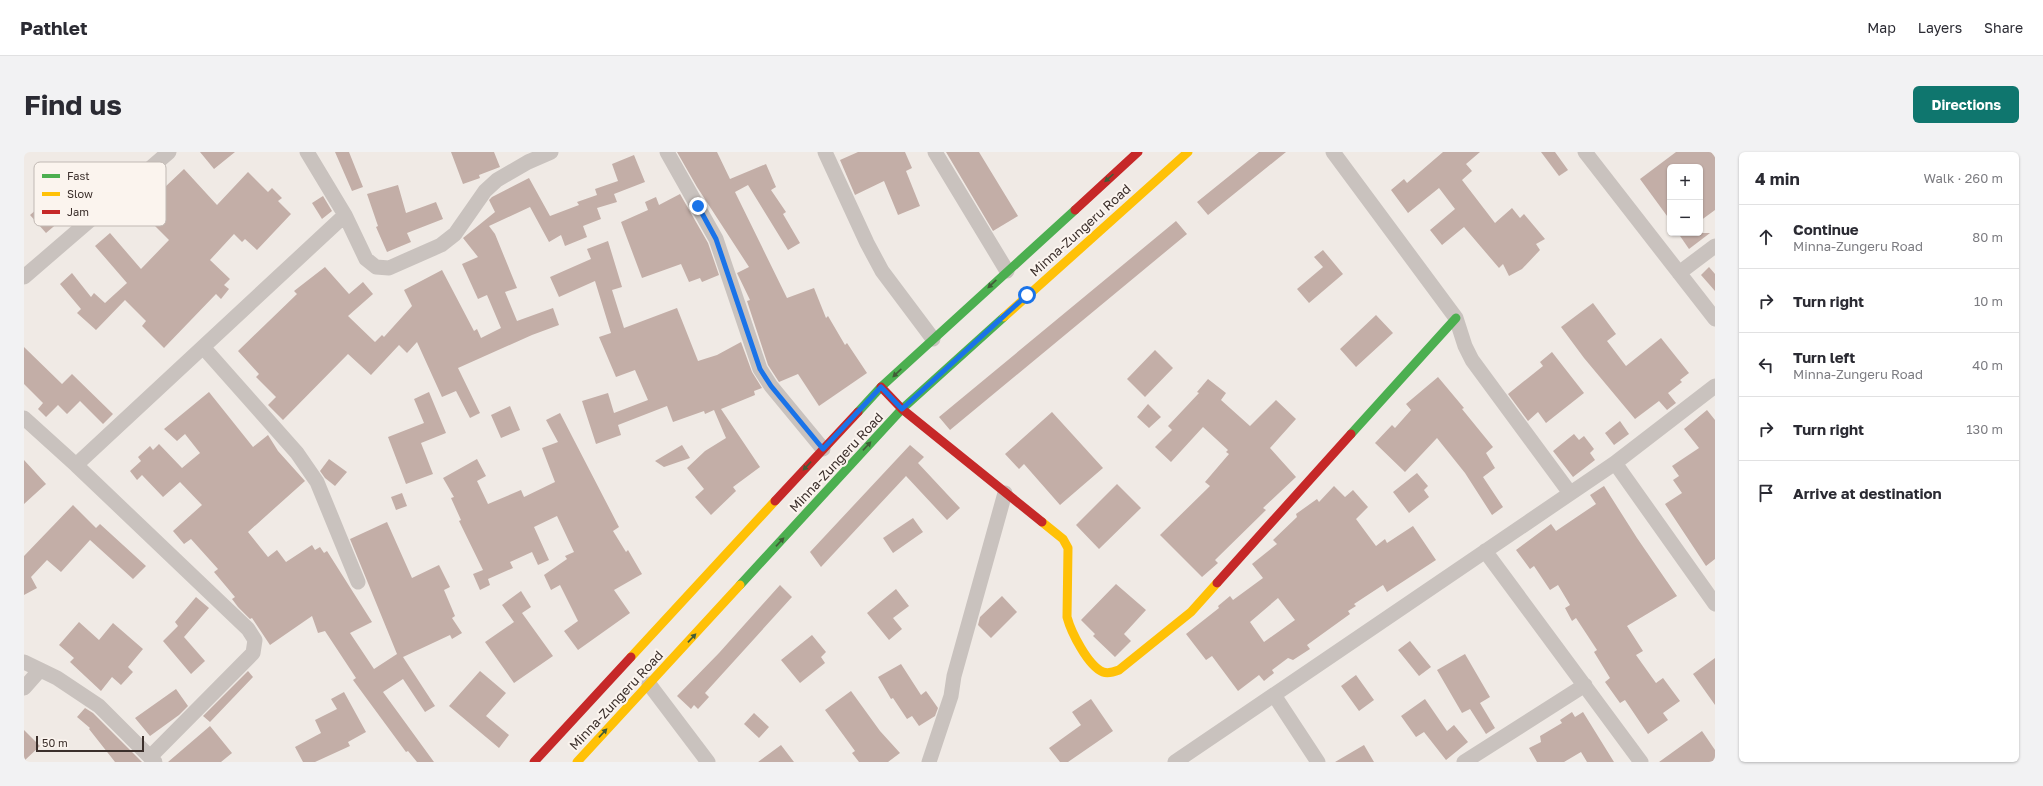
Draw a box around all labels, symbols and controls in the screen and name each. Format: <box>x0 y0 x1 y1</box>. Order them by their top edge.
text: Pathlet <box>20 16 88 39</box>
text: Map <box>1867 19 1896 36</box>
text: Layers <box>1918 19 1962 36</box>
text: Share <box>1984 19 2023 36</box>
button: Directions <box>1913 86 2019 123</box>
text: Find us <box>24 88 122 121</box>
legend <box>34 162 166 226</box>
map controls <box>1667 164 1703 236</box>
button: + <box>1667 164 1703 200</box>
text: 4 min <box>1755 168 1800 189</box>
text: Fast <box>67 169 90 182</box>
text: Walk · 260 m <box>1924 170 2003 186</box>
one-way arrow <box>1104 173 1114 183</box>
street label: Minna-Zungeru Road <box>1026 181 1134 279</box>
text: Slow <box>67 187 93 200</box>
route end <box>689 197 707 215</box>
button: − <box>1667 200 1703 236</box>
text: Jam <box>67 205 89 218</box>
text: Continue <box>1793 220 1859 238</box>
icon: ahead <box>1755 226 1777 248</box>
text: 80 m <box>1972 229 2003 245</box>
text: Minna-Zungeru Road <box>1793 238 1923 254</box>
one-way arrow <box>987 279 997 289</box>
route start <box>1018 286 1036 304</box>
icon: right <box>1755 290 1777 312</box>
text: Turn right <box>1793 292 1864 310</box>
text: 10 m <box>1974 293 2003 309</box>
text: Turn left <box>1793 348 1855 366</box>
icon: left <box>1755 354 1777 376</box>
text: 40 m <box>1972 357 2003 373</box>
text: Minna-Zungeru Road <box>1793 366 1923 382</box>
one-way arrow <box>892 368 902 377</box>
street label: Minna-Zungeru Road <box>786 409 886 515</box>
icon: right <box>1755 418 1777 440</box>
text: Turn right <box>1793 420 1864 438</box>
text: 130 m <box>1966 421 2003 437</box>
one-way arrow <box>863 441 872 452</box>
one-way arrow <box>803 462 812 471</box>
icon: arrive <box>1755 482 1777 504</box>
text: Arrive at destination <box>1793 484 1942 502</box>
one-way arrow <box>775 537 784 547</box>
one-way arrow <box>687 633 696 643</box>
street label: Minna-Zungeru Road <box>566 647 666 753</box>
one-way arrow <box>599 728 608 739</box>
scale bar <box>36 734 144 753</box>
text: 50 m <box>42 736 68 749</box>

